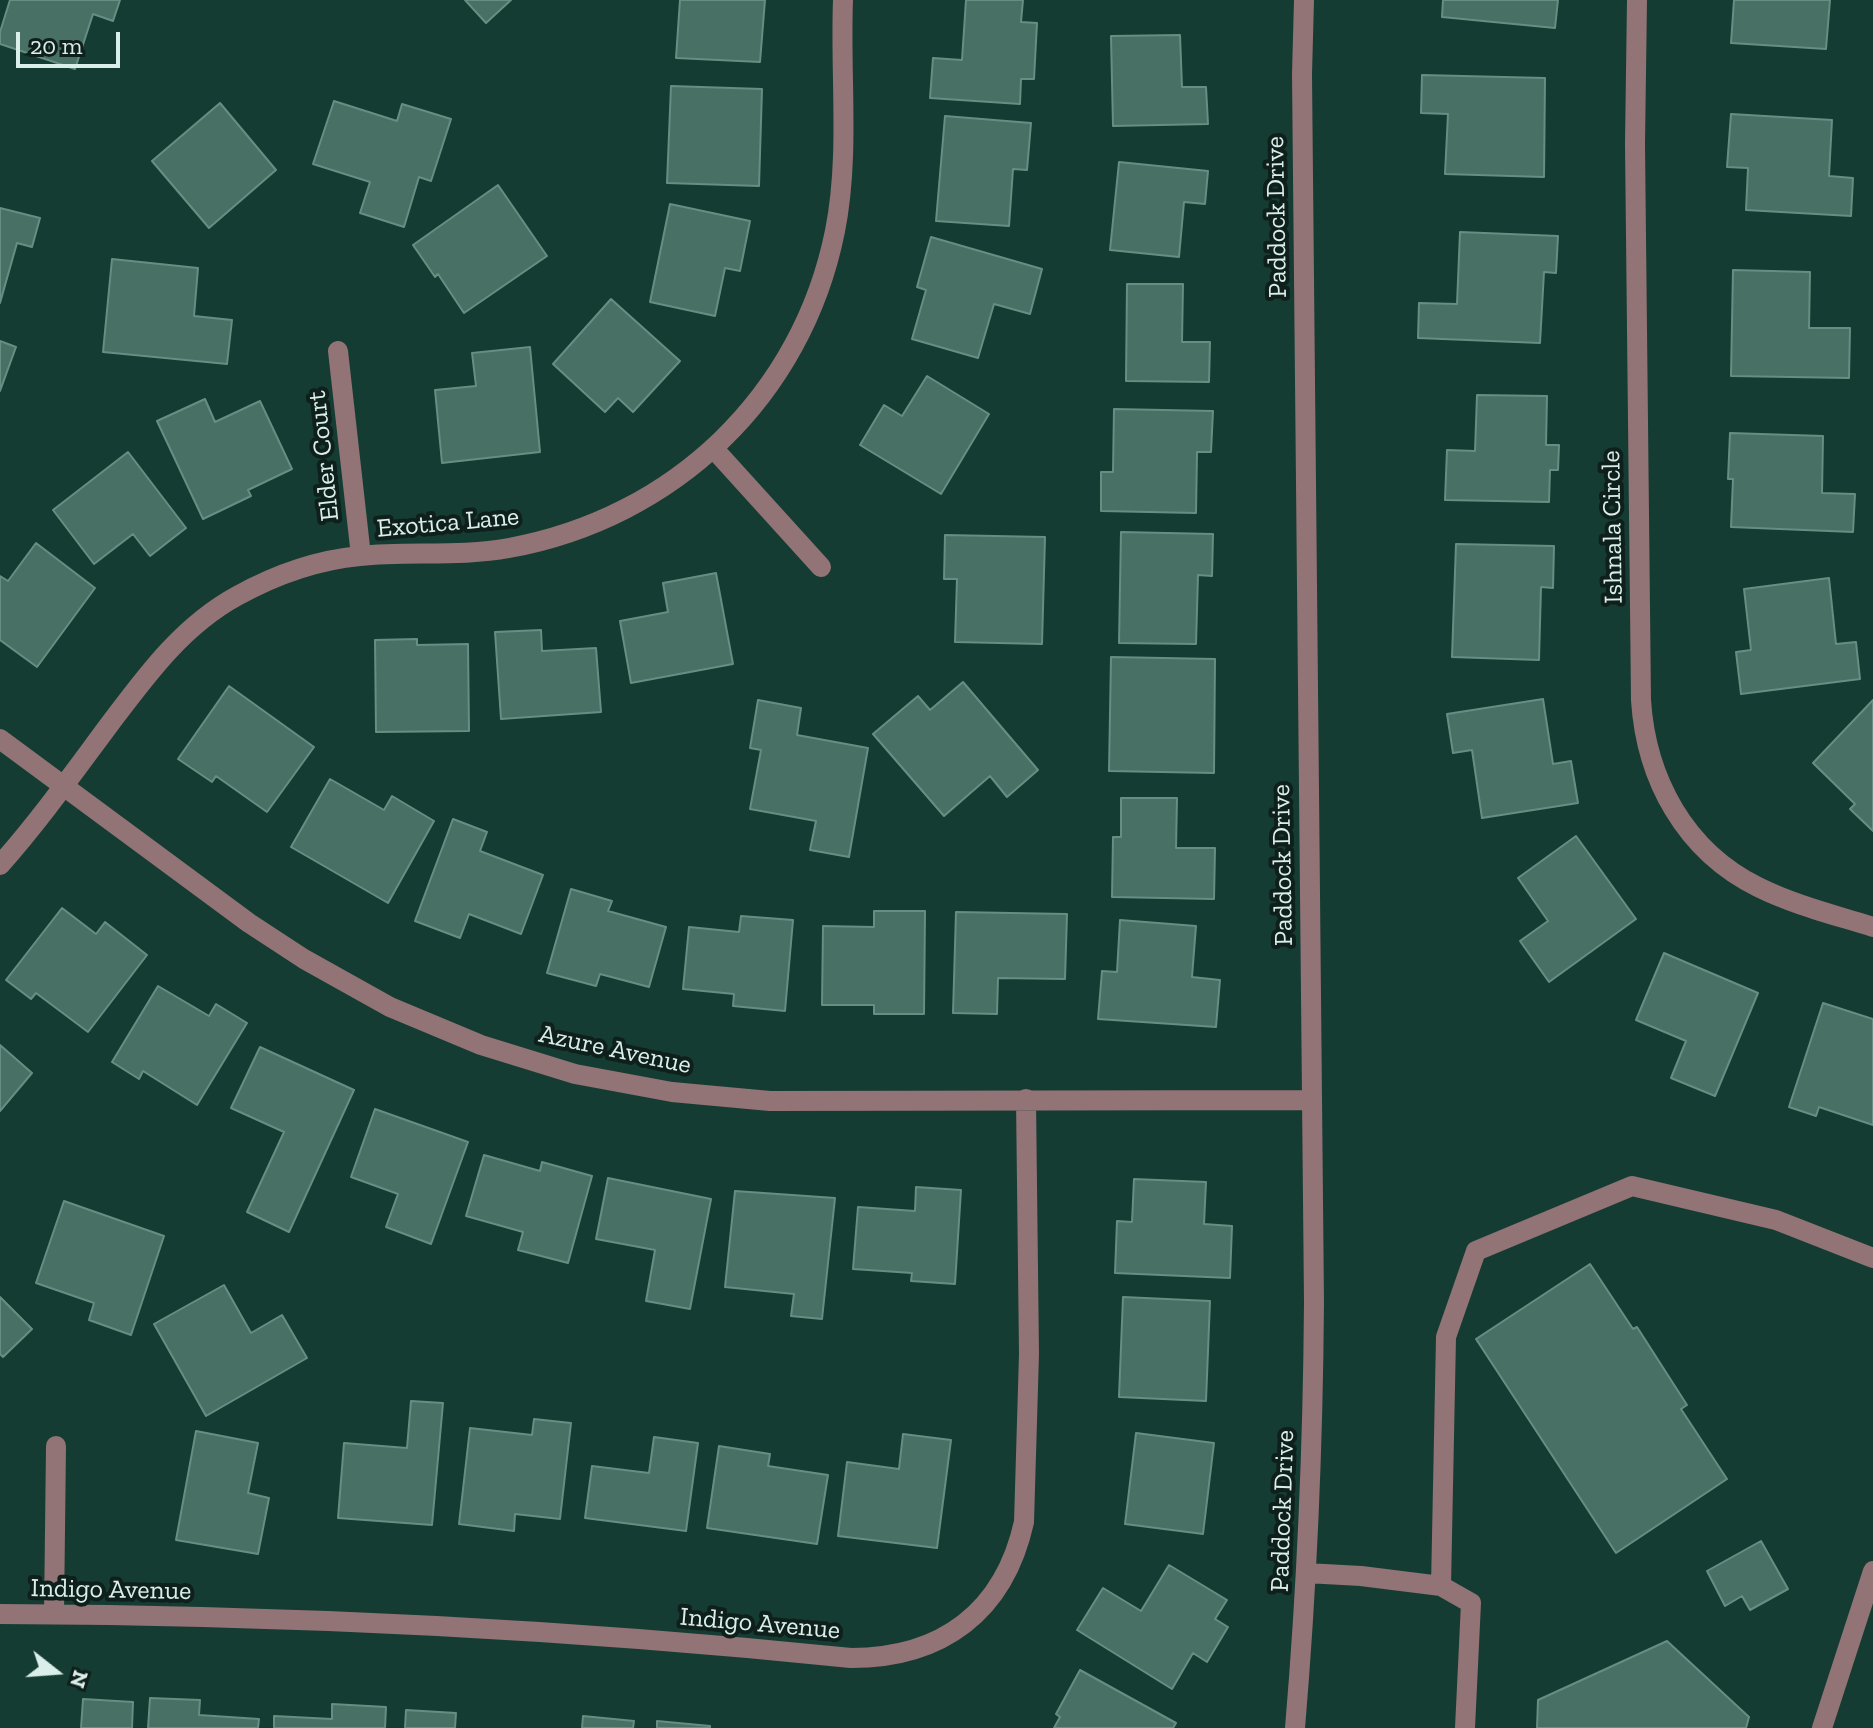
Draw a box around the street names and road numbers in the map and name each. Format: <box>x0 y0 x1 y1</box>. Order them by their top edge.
street label: Paddock Drive <box>1260 136 1294 298</box>
street label: Elder Court <box>302 389 346 523</box>
street label: Ishnala Circle <box>1596 450 1630 604</box>
street label: Exotica Lane <box>376 501 520 545</box>
street label: Paddock Drive <box>1266 784 1300 946</box>
street label: Azure Avenue <box>536 1019 694 1081</box>
street label: Paddock Drive <box>1265 1430 1301 1592</box>
street label: Indigo Avenue <box>30 1573 192 1607</box>
street label: Indigo Avenue <box>679 1601 841 1647</box>

